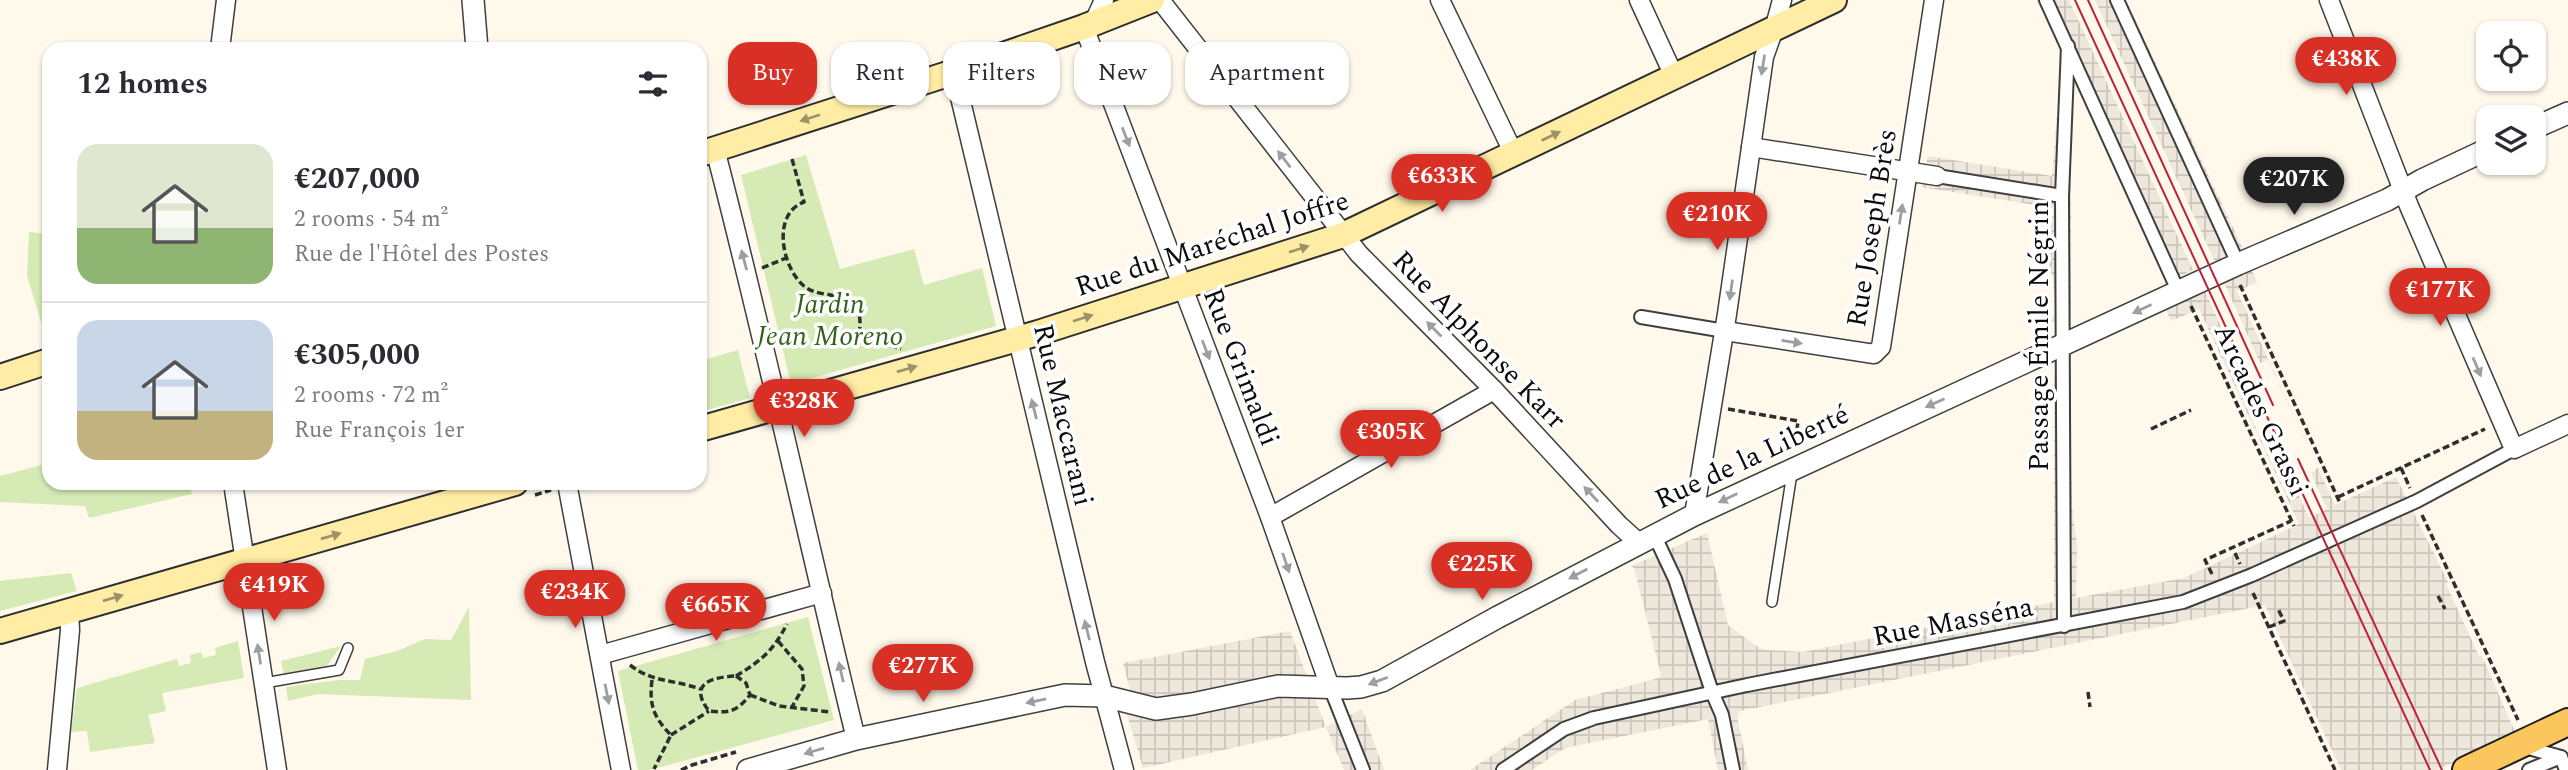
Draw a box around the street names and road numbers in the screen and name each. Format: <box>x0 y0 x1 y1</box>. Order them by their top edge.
street label: Rue Joseph Brès <box>1835 126 1909 330</box>
street label: Rue du Maréchal Joffre <box>1069 179 1355 309</box>
street label: Passage Émile Négrin <box>2018 201 2061 471</box>
street label: Rue Alphonse Karr <box>1382 240 1576 440</box>
street label: Rue Grimaldi <box>1191 282 1291 452</box>
street label: Arcades Grassi <box>2202 316 2320 504</box>
street label: Rue Maccarani <box>1021 320 1105 510</box>
street label: Rue de la Liberté <box>1648 393 1856 521</box>
street label: Rue Masséna <box>1869 585 2037 659</box>

